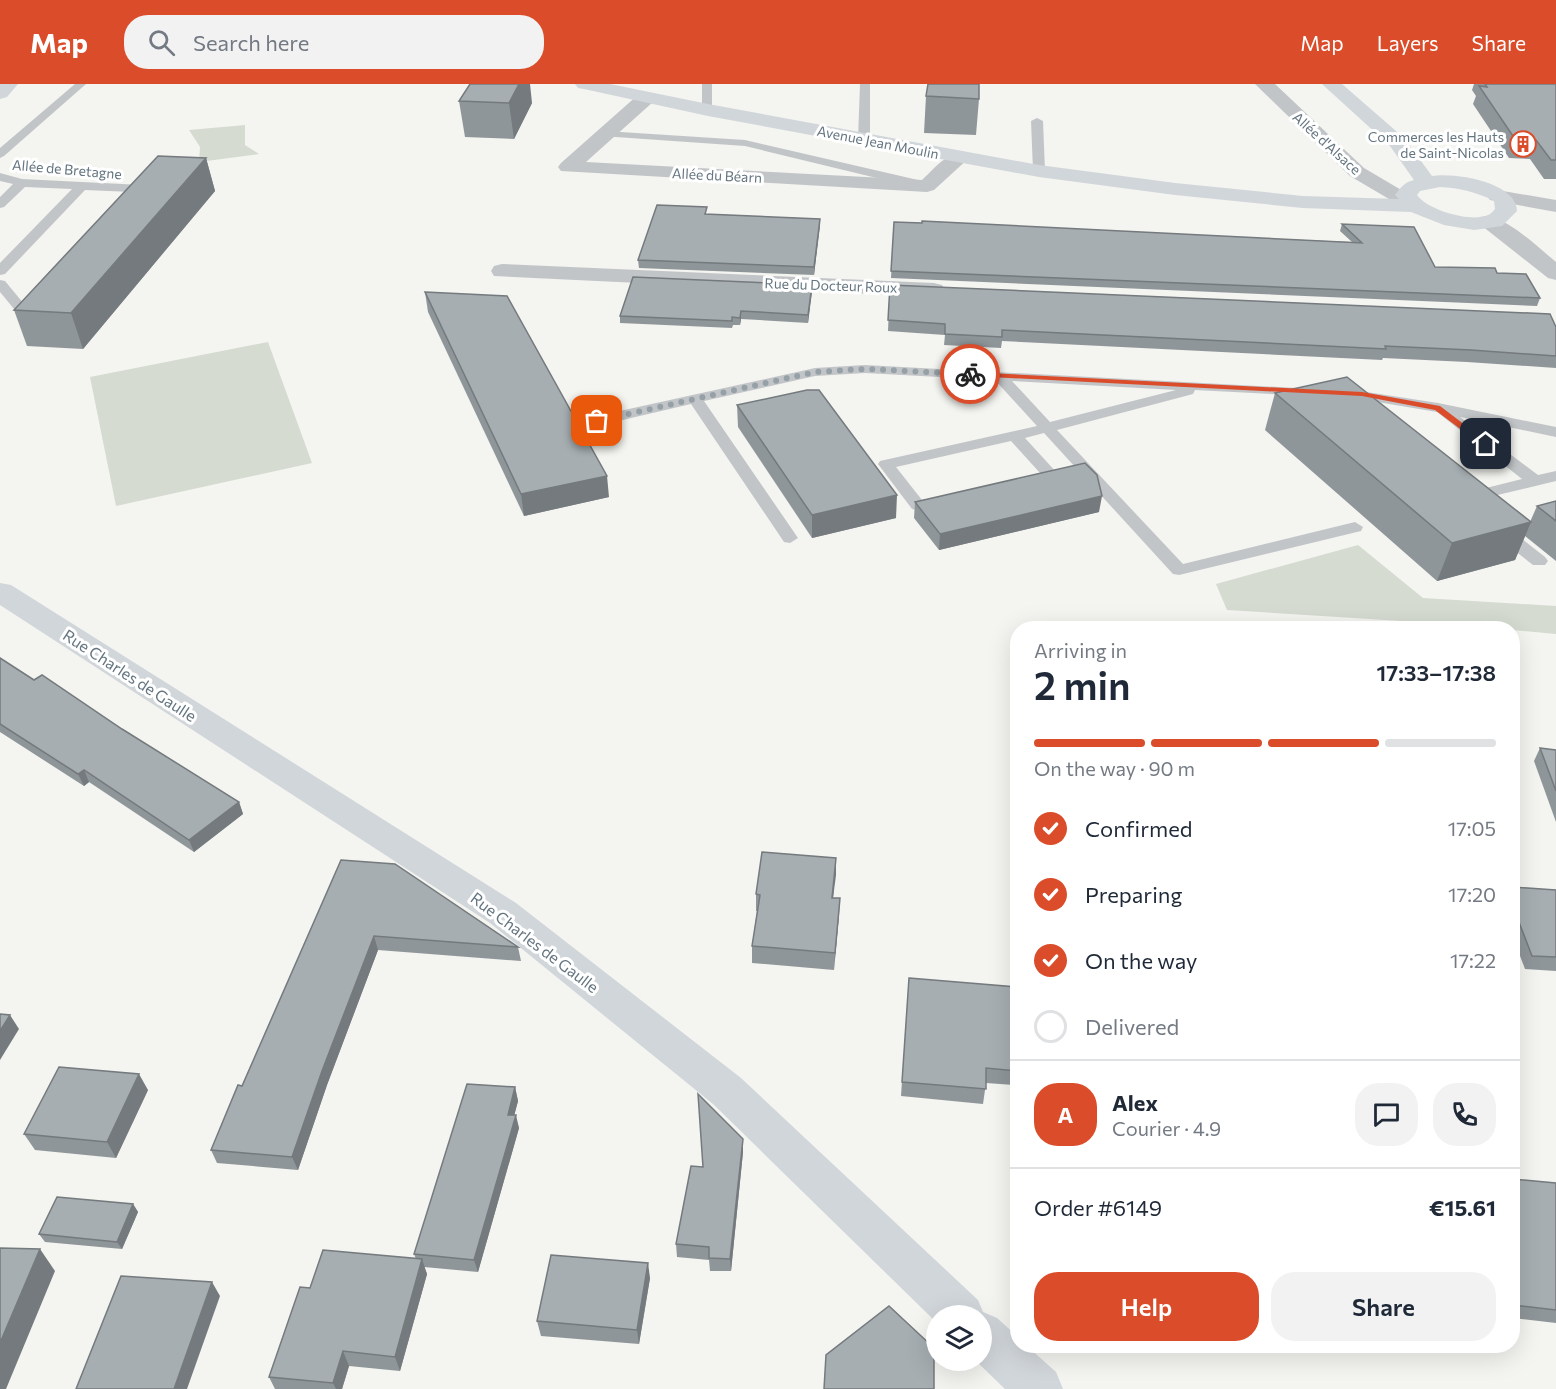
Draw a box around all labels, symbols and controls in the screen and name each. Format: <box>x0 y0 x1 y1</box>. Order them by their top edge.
search box <box>124 15 544 69</box>
text: Map <box>30 25 88 59</box>
icon: search <box>145 26 178 59</box>
text: Search here <box>193 29 309 56</box>
text: Map <box>1300 30 1344 55</box>
text: Layers <box>1377 30 1439 55</box>
text: Share <box>1472 30 1526 55</box>
street label: Allée d'Alsace <box>1290 108 1364 178</box>
street label: Avenue Jean Moulin <box>816 122 940 162</box>
place label: Commerces les Hauts de Saint-Nicolas <box>1368 128 1504 161</box>
building icon: Commerces les Hauts de Saint-Nicolas <box>1508 129 1538 159</box>
street label: Allée de Bretagne <box>11 156 123 182</box>
street label: Allée du Béarn <box>672 164 762 186</box>
street label: Rue du Docteur Roux <box>764 274 898 296</box>
courier <box>940 344 1000 404</box>
icon: bike <box>954 358 987 391</box>
pin <box>571 395 622 446</box>
icon: bag <box>580 404 613 437</box>
pin <box>1460 418 1511 469</box>
icon: home <box>1469 427 1502 460</box>
street label: Rue Charles de Gaulle <box>60 625 200 725</box>
text: Arriving in <box>1034 638 1127 662</box>
text: 17:33–17:38 <box>1376 659 1496 686</box>
text: 2 min <box>1034 660 1131 708</box>
text: On the way · 90 m <box>1034 756 1195 780</box>
icon: check <box>1034 812 1067 845</box>
text: Confirmed <box>1085 815 1192 842</box>
text: 17:05 <box>1448 816 1496 840</box>
icon: check <box>1034 878 1067 911</box>
text: Preparing <box>1085 881 1182 908</box>
text: 17:20 <box>1448 882 1496 906</box>
street label: Rue Charles de Gaulle <box>467 888 603 996</box>
icon: check <box>1034 944 1067 977</box>
text: On the way <box>1085 947 1197 974</box>
text: 17:22 <box>1450 948 1496 972</box>
text: Delivered <box>1085 1013 1179 1040</box>
button: chat <box>1355 1083 1418 1146</box>
button: phone <box>1433 1083 1496 1146</box>
text: Alex <box>1112 1089 1158 1116</box>
text: A <box>1058 1101 1073 1128</box>
text: Courier · 4.9 <box>1112 1116 1221 1140</box>
text: Order #6149 <box>1034 1194 1162 1221</box>
text: €15.61 <box>1429 1194 1496 1221</box>
button: Help <box>1034 1272 1259 1341</box>
button: Share <box>1271 1272 1496 1341</box>
map controls <box>926 1305 992 1371</box>
button: layers <box>926 1305 992 1371</box>

